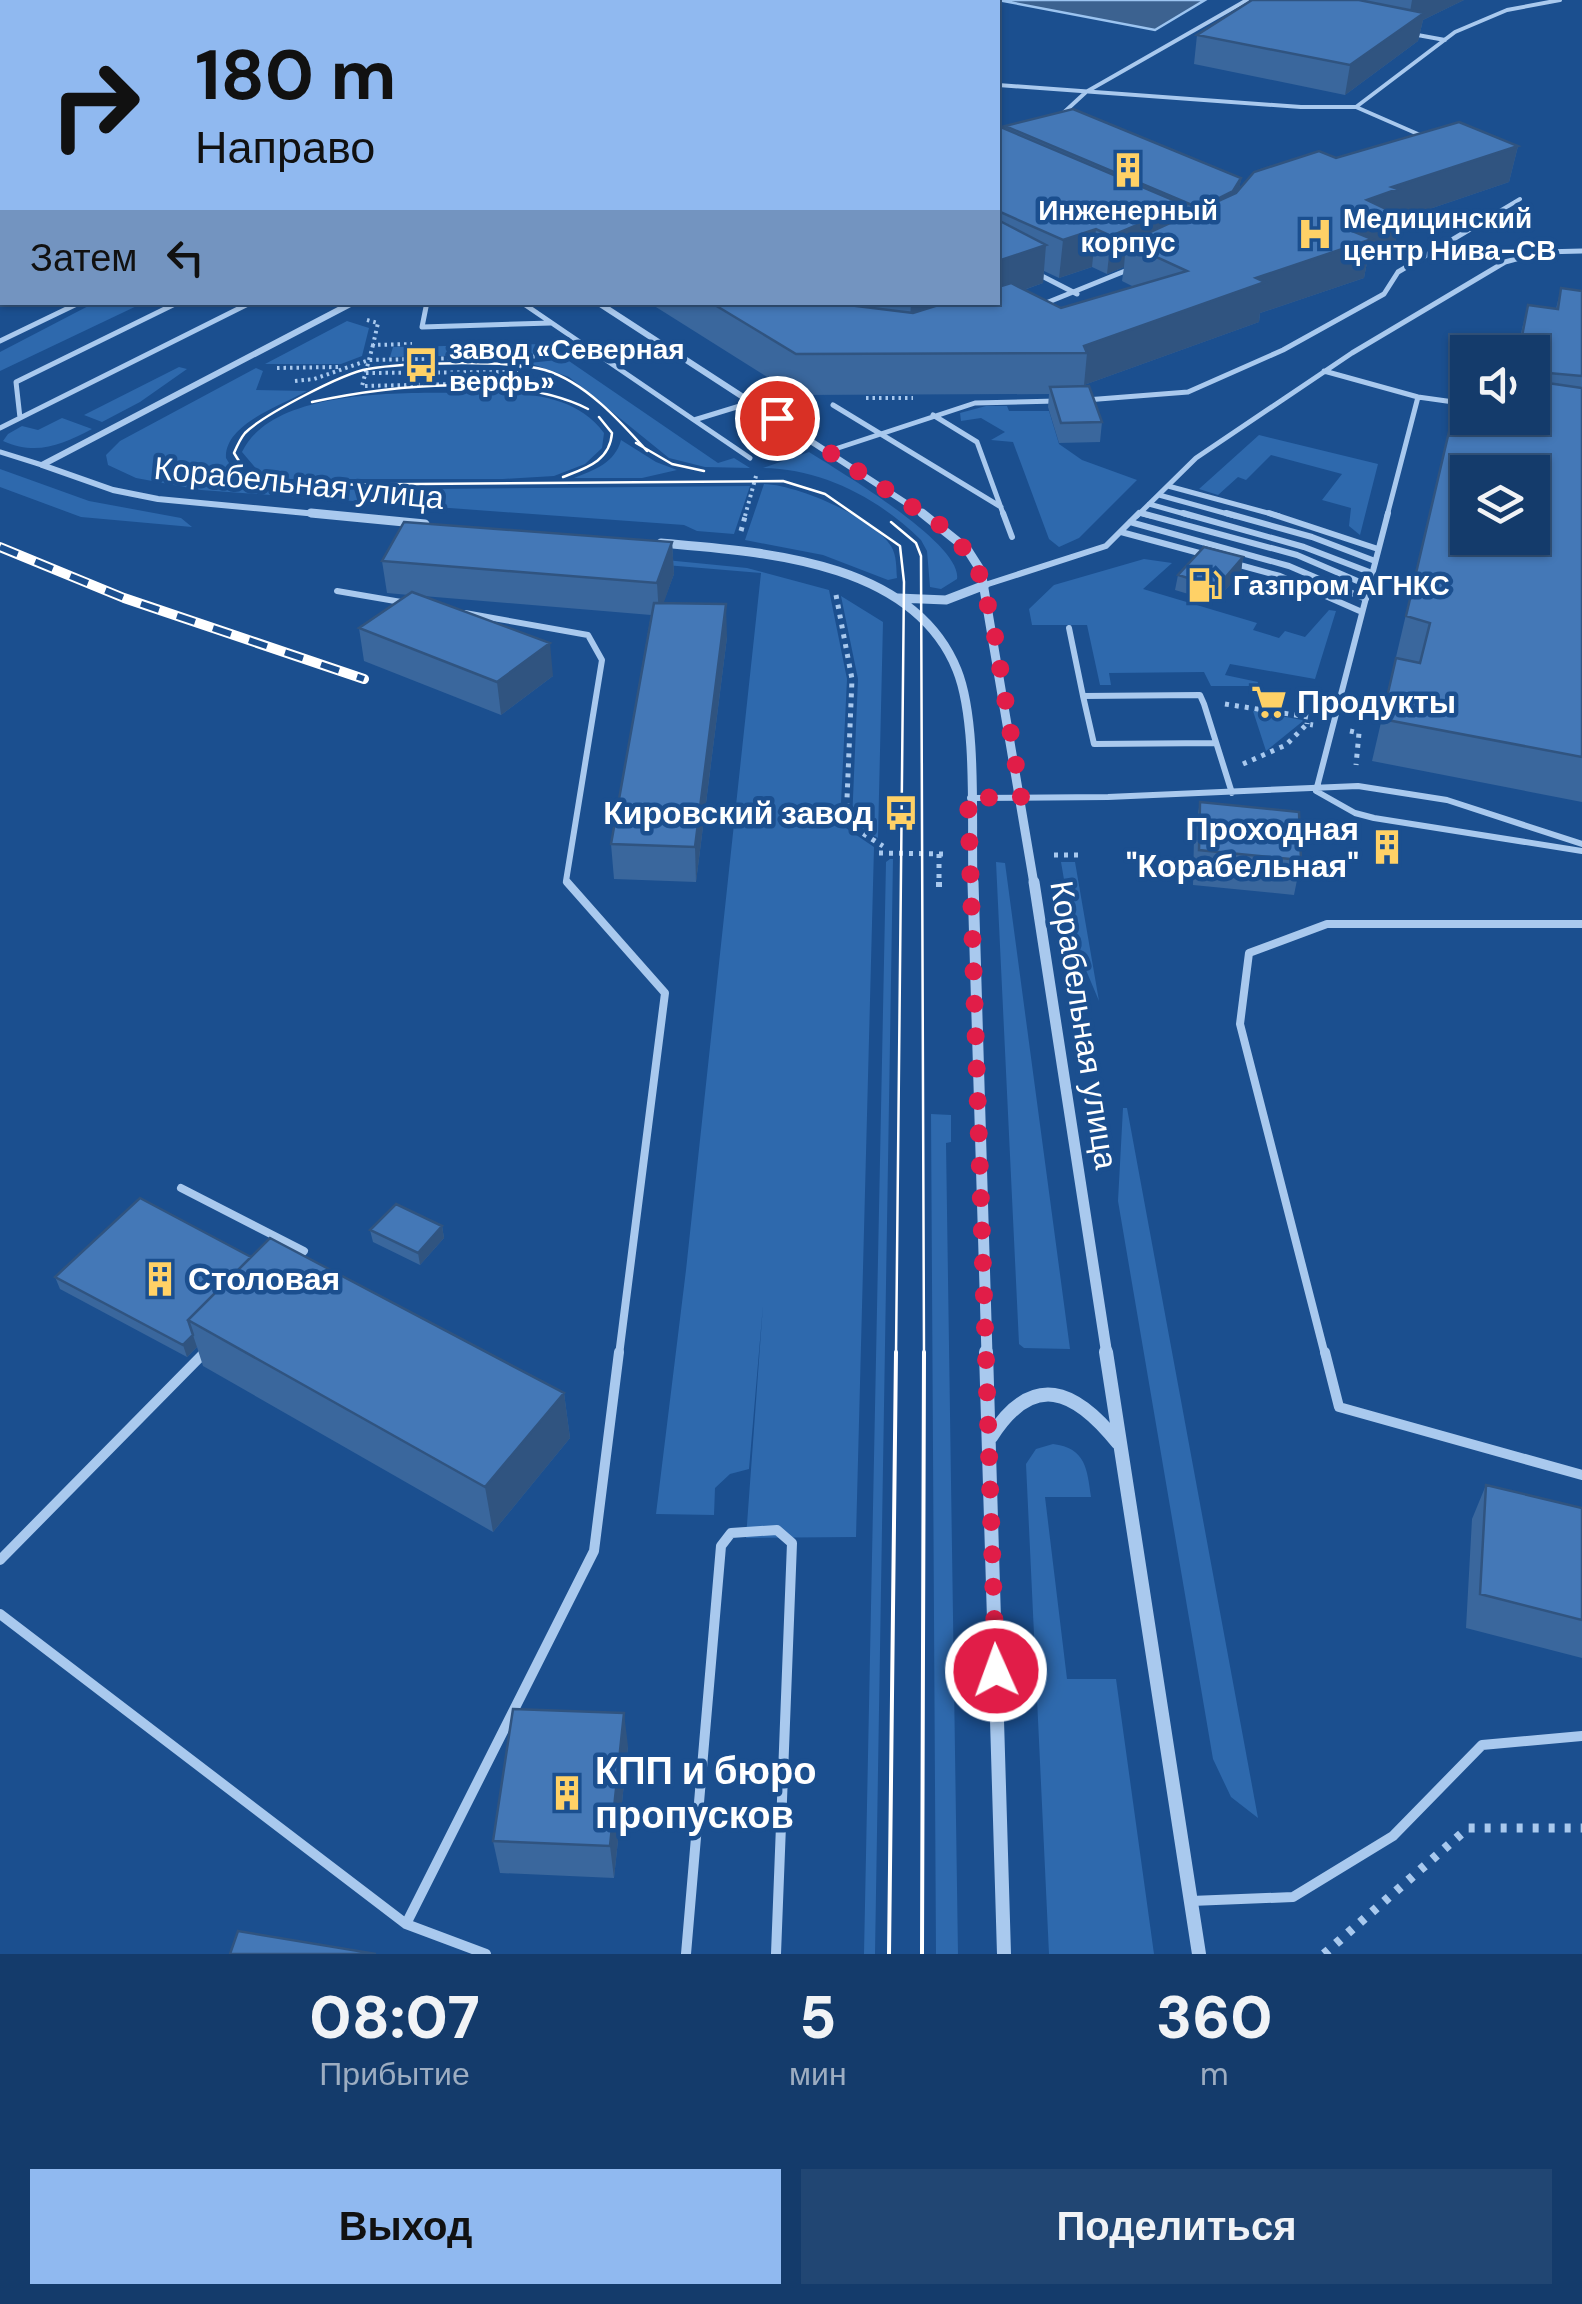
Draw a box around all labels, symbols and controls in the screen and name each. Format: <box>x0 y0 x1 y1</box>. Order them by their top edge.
text: 180 m <box>195 30 396 121</box>
icon: right <box>30 40 160 170</box>
text: Направо <box>195 118 375 177</box>
building icon: Инженерный корпус <box>1109 151 1147 189</box>
place label: Инженерный корпус <box>1038 192 1218 261</box>
place label: Медицинский центр Нива-СВ <box>1343 200 1557 269</box>
hospital icon: Медицинский центр Нива-СВ <box>1296 215 1334 253</box>
icon: left <box>158 230 213 285</box>
text: Затем <box>30 233 138 283</box>
place label: завод «Северная верфь» <box>449 331 685 400</box>
map controls <box>1450 335 1550 555</box>
button: sound <box>1450 335 1550 435</box>
bus stop icon: завод «Северная верфь» <box>402 346 440 384</box>
pin <box>735 376 820 461</box>
icon: arrive <box>750 391 805 446</box>
street label: Корабельная улица <box>152 447 446 519</box>
button: layers <box>1450 455 1550 555</box>
fuel station icon: Газпром АГНКС <box>1186 566 1224 604</box>
place label: Газпром АГНКС <box>1233 567 1450 604</box>
place label: Продукты <box>1297 681 1456 723</box>
supermarket icon: Продукты <box>1250 683 1288 721</box>
place label: Кировский завод <box>603 792 873 834</box>
bus stop icon: Кировский завод <box>882 794 920 832</box>
place label: Проходная "Корабельная" <box>1126 808 1359 887</box>
building icon: Проходная "Корабельная" <box>1368 828 1406 866</box>
street label: Корабельная улица <box>1040 878 1128 1172</box>
place label: Столовая <box>188 1258 340 1300</box>
building icon: Столовая <box>141 1260 179 1298</box>
position arrow <box>944 1619 1048 1723</box>
place label: КПП и бюро пропусков <box>595 1746 816 1840</box>
building icon: КПП и бюро пропусков <box>548 1774 586 1812</box>
text: 08:07 <box>309 1978 480 2057</box>
text: 5 <box>799 1978 837 2057</box>
text: 360 <box>1156 1978 1273 2057</box>
text: Прибытие <box>319 2053 470 2095</box>
text: мин <box>789 2053 847 2095</box>
text: m <box>1200 2053 1229 2095</box>
button: Выход <box>30 2169 781 2284</box>
button: Поделиться <box>801 2169 1552 2284</box>

